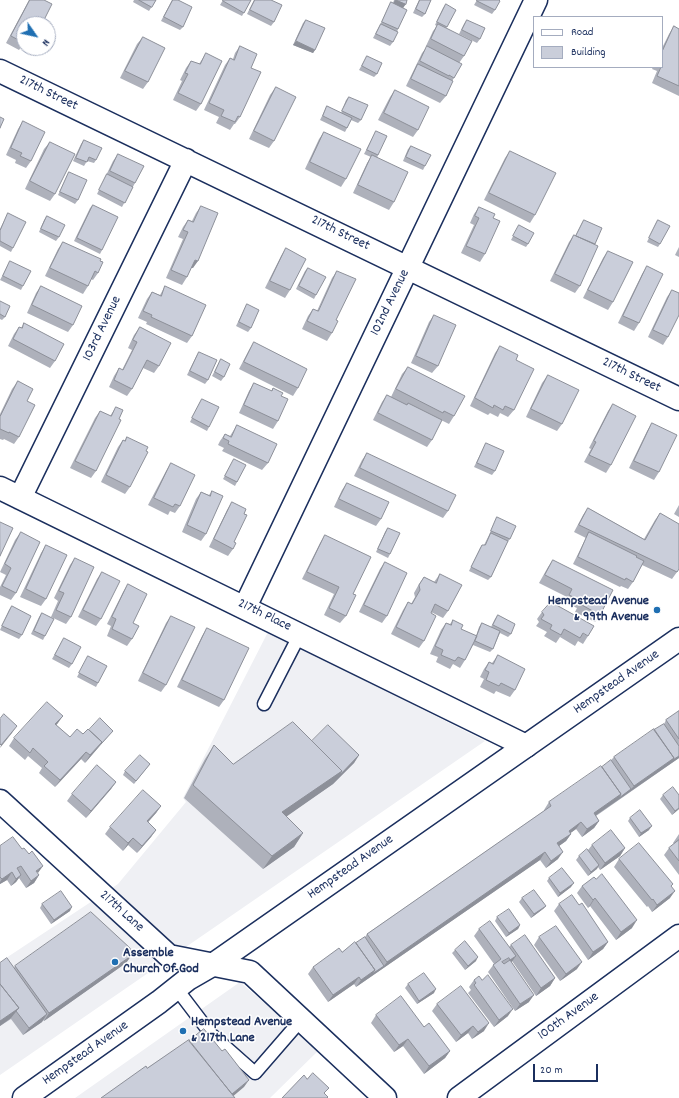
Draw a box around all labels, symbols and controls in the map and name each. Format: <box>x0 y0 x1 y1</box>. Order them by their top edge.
north arrow <box>16 16 56 56</box>
legend <box>533 16 663 68</box>
text: Road <box>571 24 593 41</box>
text: N <box>37 35 53 49</box>
text: Building <box>571 44 606 61</box>
street label: 217th Street <box>16 73 80 115</box>
street label: 217th Street <box>308 213 372 255</box>
street label: 102nd Avenue <box>368 267 414 339</box>
street label: 103rd Avenue <box>80 294 126 364</box>
street label: 217th Street <box>599 355 663 397</box>
place label: Hempstead Avenue & 99th Avenue <box>548 594 649 626</box>
street label: 217th Place <box>235 596 293 636</box>
marker: Hempstead Avenue & 99th Avenue <box>652 605 662 615</box>
street label: Hempstead Avenue <box>571 647 663 719</box>
street label: Hempstead Avenue <box>305 832 397 904</box>
street label: 217th Lane <box>95 888 147 936</box>
place label: Assemble Church Of God <box>123 946 199 978</box>
marker: Assemble Church Of God <box>110 957 120 967</box>
street label: 100th Avenue <box>535 989 603 1045</box>
place label: Hempstead Avenue & 217th Lane <box>191 1015 292 1048</box>
street label: Hempstead Avenue <box>40 1018 132 1090</box>
marker: Hempstead Avenue & 217th Lane <box>178 1026 188 1036</box>
scale bar <box>535 1056 600 1082</box>
text: 20 m <box>540 1062 563 1079</box>

